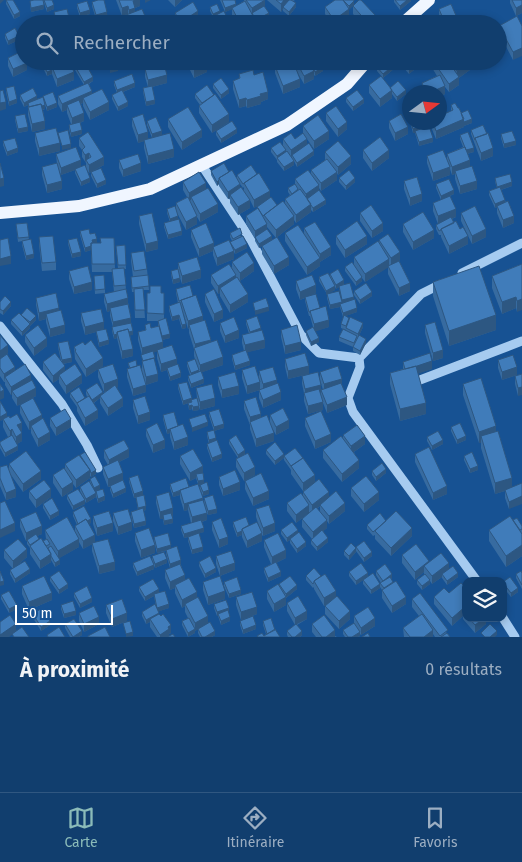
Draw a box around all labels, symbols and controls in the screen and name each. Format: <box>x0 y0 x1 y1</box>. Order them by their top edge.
search box <box>15 15 507 70</box>
icon: search <box>33 29 61 57</box>
text: Rechercher <box>73 31 170 54</box>
north arrow <box>402 85 447 130</box>
map controls <box>462 577 507 622</box>
button: layers <box>462 577 507 622</box>
scale bar <box>15 602 112 625</box>
text: 50 m <box>22 605 53 622</box>
text: À proximité <box>20 657 129 683</box>
text: 0 résultats <box>425 660 502 679</box>
tab: Carte <box>64 804 98 851</box>
tab: Itinéraire <box>226 804 284 851</box>
tab: Favoris <box>413 804 458 851</box>

